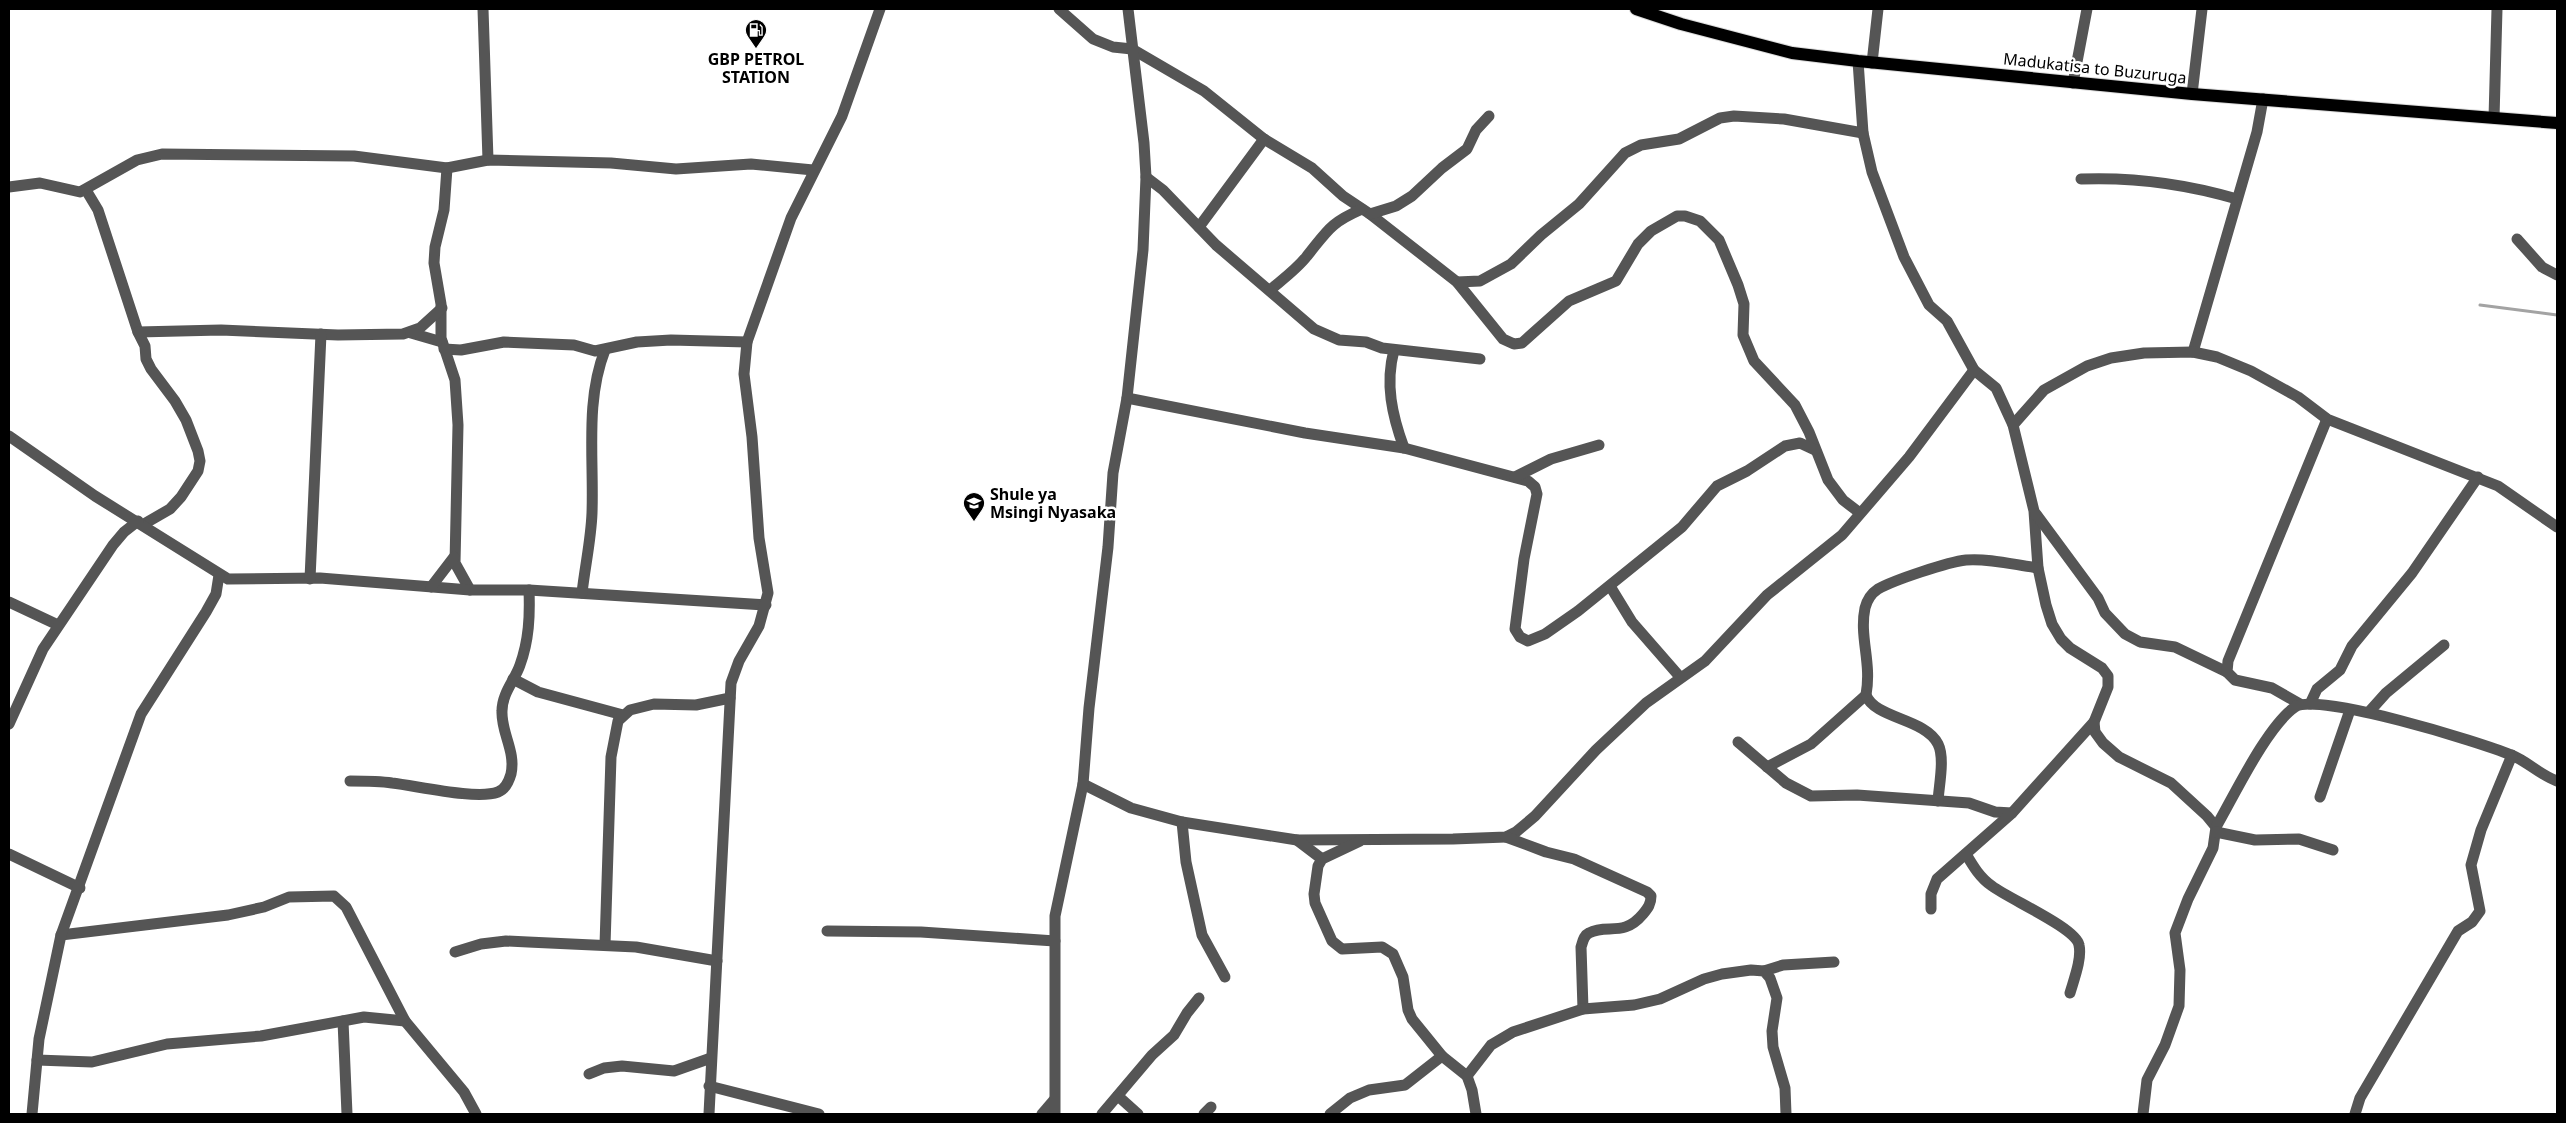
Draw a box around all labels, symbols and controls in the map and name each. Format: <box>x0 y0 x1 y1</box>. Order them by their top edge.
fuel station icon: GBP PETROL STATION <box>744 18 768 49</box>
street label: Madukatisa to Buzuruga <box>2002 47 2188 89</box>
place label: GBP PETROL STATION <box>708 48 804 88</box>
place label: Shule ya Msingi Nyasaka <box>990 483 1116 523</box>
school or university icon: Shule ya Msingi Nyasaka <box>962 491 986 522</box>

